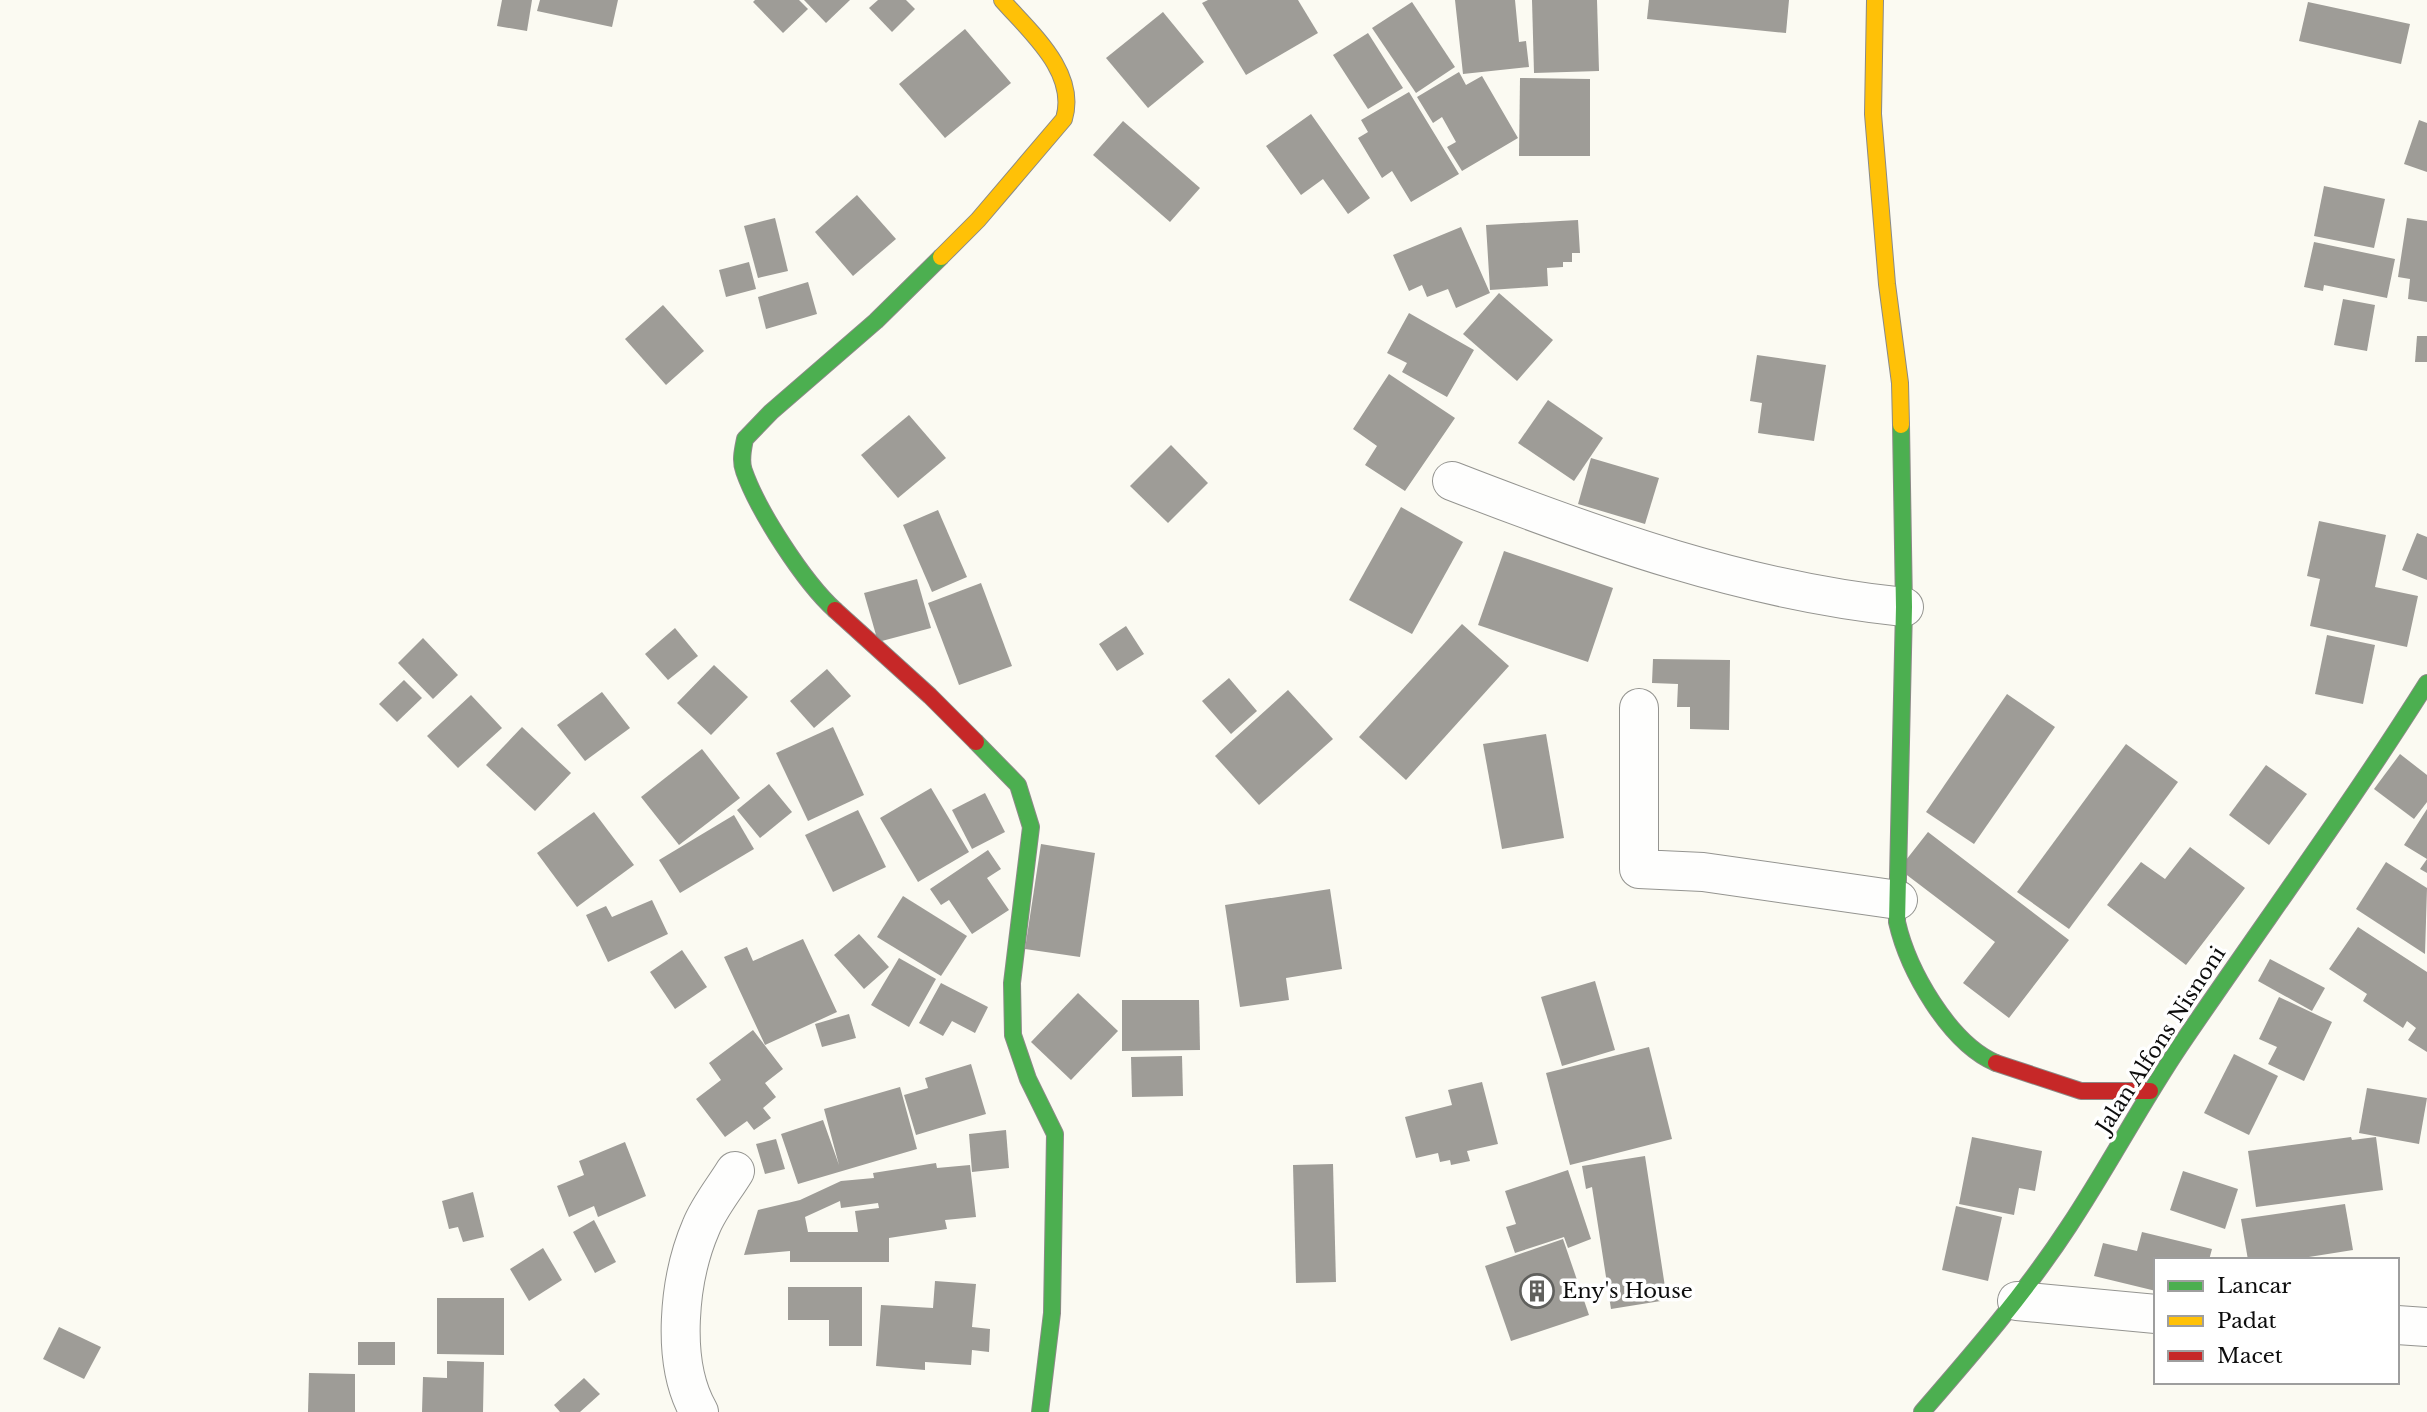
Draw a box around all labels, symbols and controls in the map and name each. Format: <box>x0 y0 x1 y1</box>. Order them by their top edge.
street label: Jalan Alfons Nisnoni <box>2089 942 2231 1141</box>
legend <box>2154 1258 2399 1384</box>
building icon: Eny's House <box>1518 1272 1556 1310</box>
text: Lancar <box>2217 1273 2291 1299</box>
place label: Eny's House <box>1562 1278 1693 1304</box>
text: Padat <box>2217 1308 2277 1334</box>
text: Macet <box>2217 1343 2283 1369</box>

